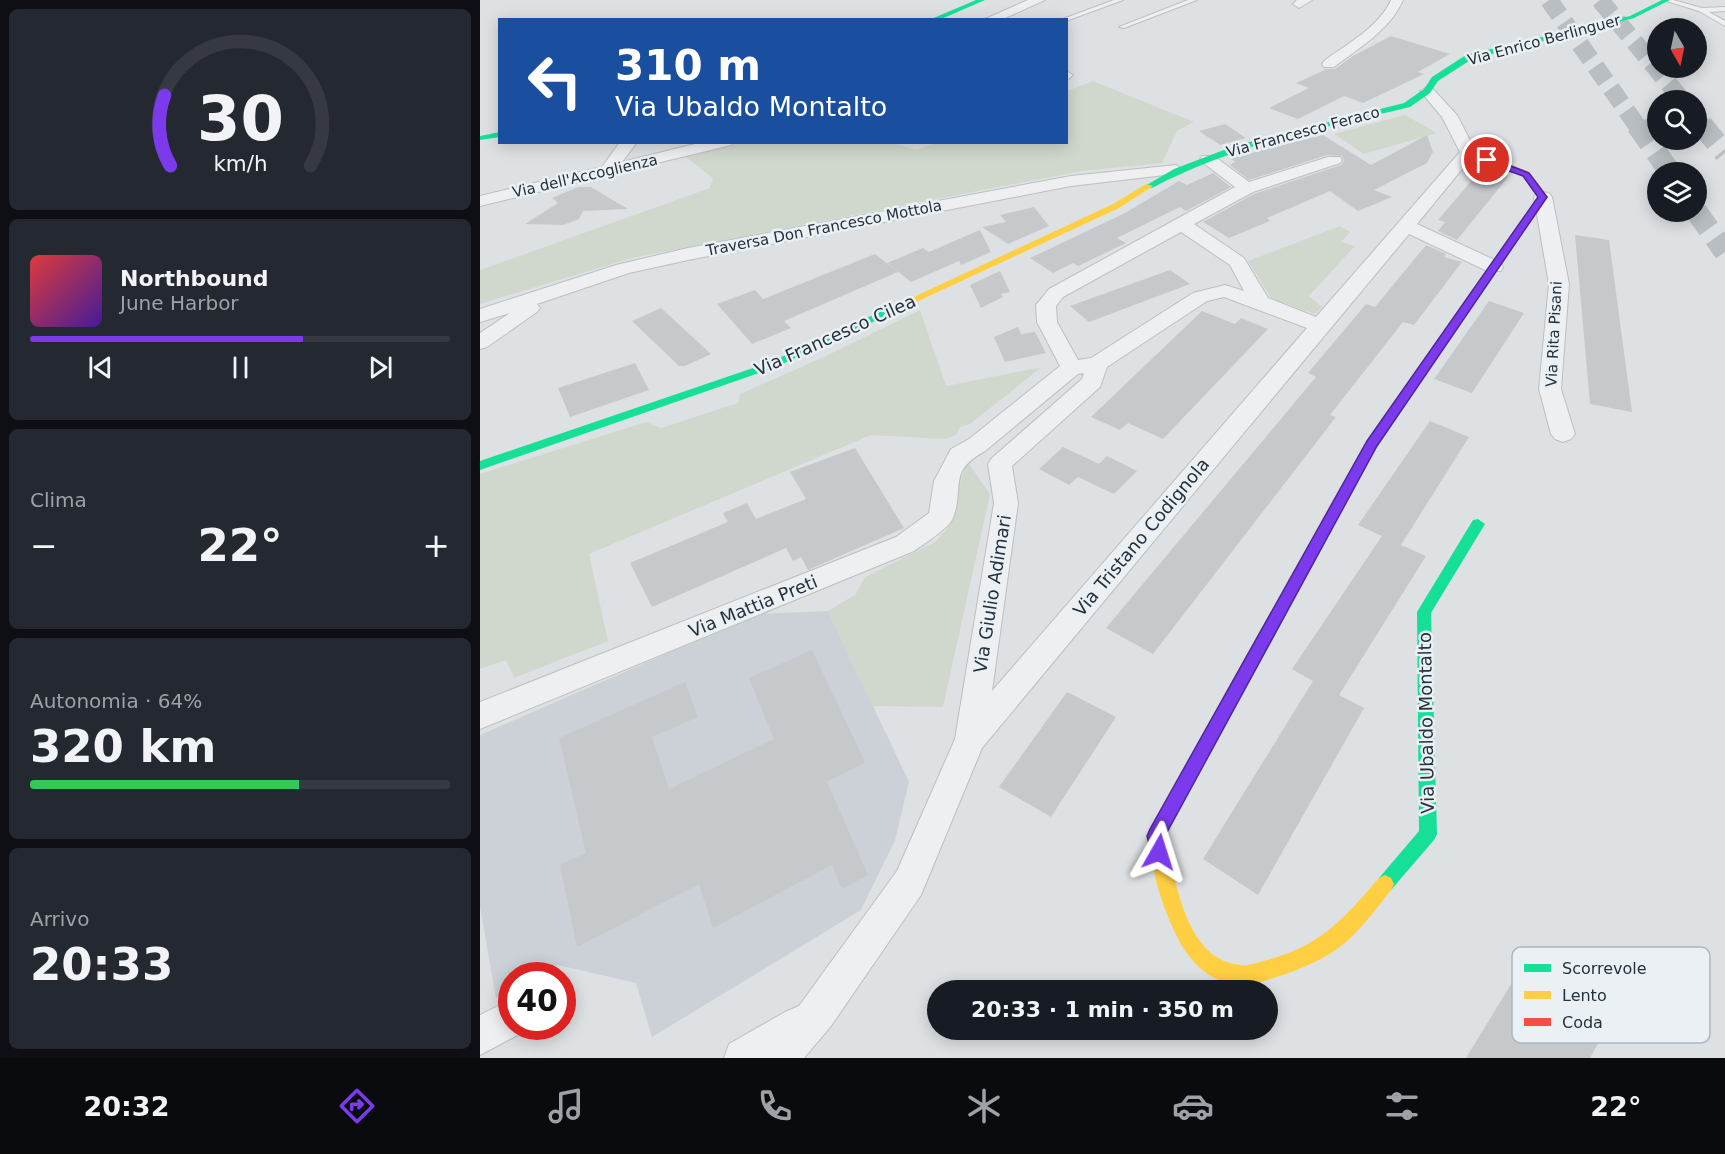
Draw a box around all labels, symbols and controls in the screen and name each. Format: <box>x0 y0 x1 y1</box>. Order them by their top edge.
street label: Via Enrico Berlinguer <box>1466 11 1623 69</box>
north arrow <box>1647 18 1707 78</box>
map controls <box>1647 18 1707 222</box>
text: 310 m <box>615 41 761 90</box>
icon: left <box>516 42 594 120</box>
text: 30 <box>197 83 283 156</box>
button: search <box>1647 90 1707 150</box>
text: Via Ubaldo Montalto <box>615 91 887 122</box>
street label: Via Francesco Feraco <box>1224 103 1382 161</box>
pin <box>1461 134 1512 185</box>
icon: arrive <box>1470 143 1503 176</box>
street label: Via dell'Accoglienza <box>511 151 659 201</box>
text: km/h <box>213 152 267 177</box>
button: layers <box>1647 162 1707 222</box>
street label: Traversa Don Francesco Mottola <box>704 196 943 260</box>
text: Northbound <box>120 266 269 291</box>
street label: Via Rita Pisani <box>1542 281 1566 387</box>
street label: Via Francesco Cilea <box>751 290 919 380</box>
text: June Harbor <box>120 291 239 315</box>
icon: previous <box>84 351 117 384</box>
icon: pause <box>224 351 257 384</box>
icon: next <box>364 351 397 384</box>
street label: Via Tristano Codignola <box>1069 454 1213 620</box>
text: Clima <box>30 488 87 512</box>
street label: Via Giulio Adimari <box>969 513 1015 675</box>
text: 22° <box>197 519 283 572</box>
text: − <box>30 526 58 565</box>
text: + <box>422 526 450 565</box>
street label: Via Mattia Preti <box>686 571 820 641</box>
street label: Via Ubaldo Montalto <box>1414 632 1438 814</box>
text: Autonomia · 64% <box>30 689 202 713</box>
text: 320 km <box>30 720 216 773</box>
position arrow <box>1127 820 1191 884</box>
text: Arrivo <box>30 907 89 931</box>
text: 20:33 <box>30 938 173 991</box>
legend <box>1512 947 1710 1043</box>
text: Scorrevole <box>1562 959 1647 978</box>
speed limit sign: 40 <box>498 962 576 1040</box>
text: Lento <box>1562 986 1607 1005</box>
text: 20:33 · 1 min · 350 m <box>971 997 1234 1022</box>
text: Coda <box>1562 1013 1603 1032</box>
icon: directions <box>336 1085 378 1127</box>
icon: music <box>545 1085 587 1127</box>
icon: phone <box>754 1085 796 1127</box>
icon: climate <box>963 1085 1005 1127</box>
icon: car <box>1172 1085 1214 1127</box>
icon: filters <box>1381 1085 1423 1127</box>
text: 20:32 <box>83 1091 169 1122</box>
text: 22° <box>1590 1091 1641 1122</box>

